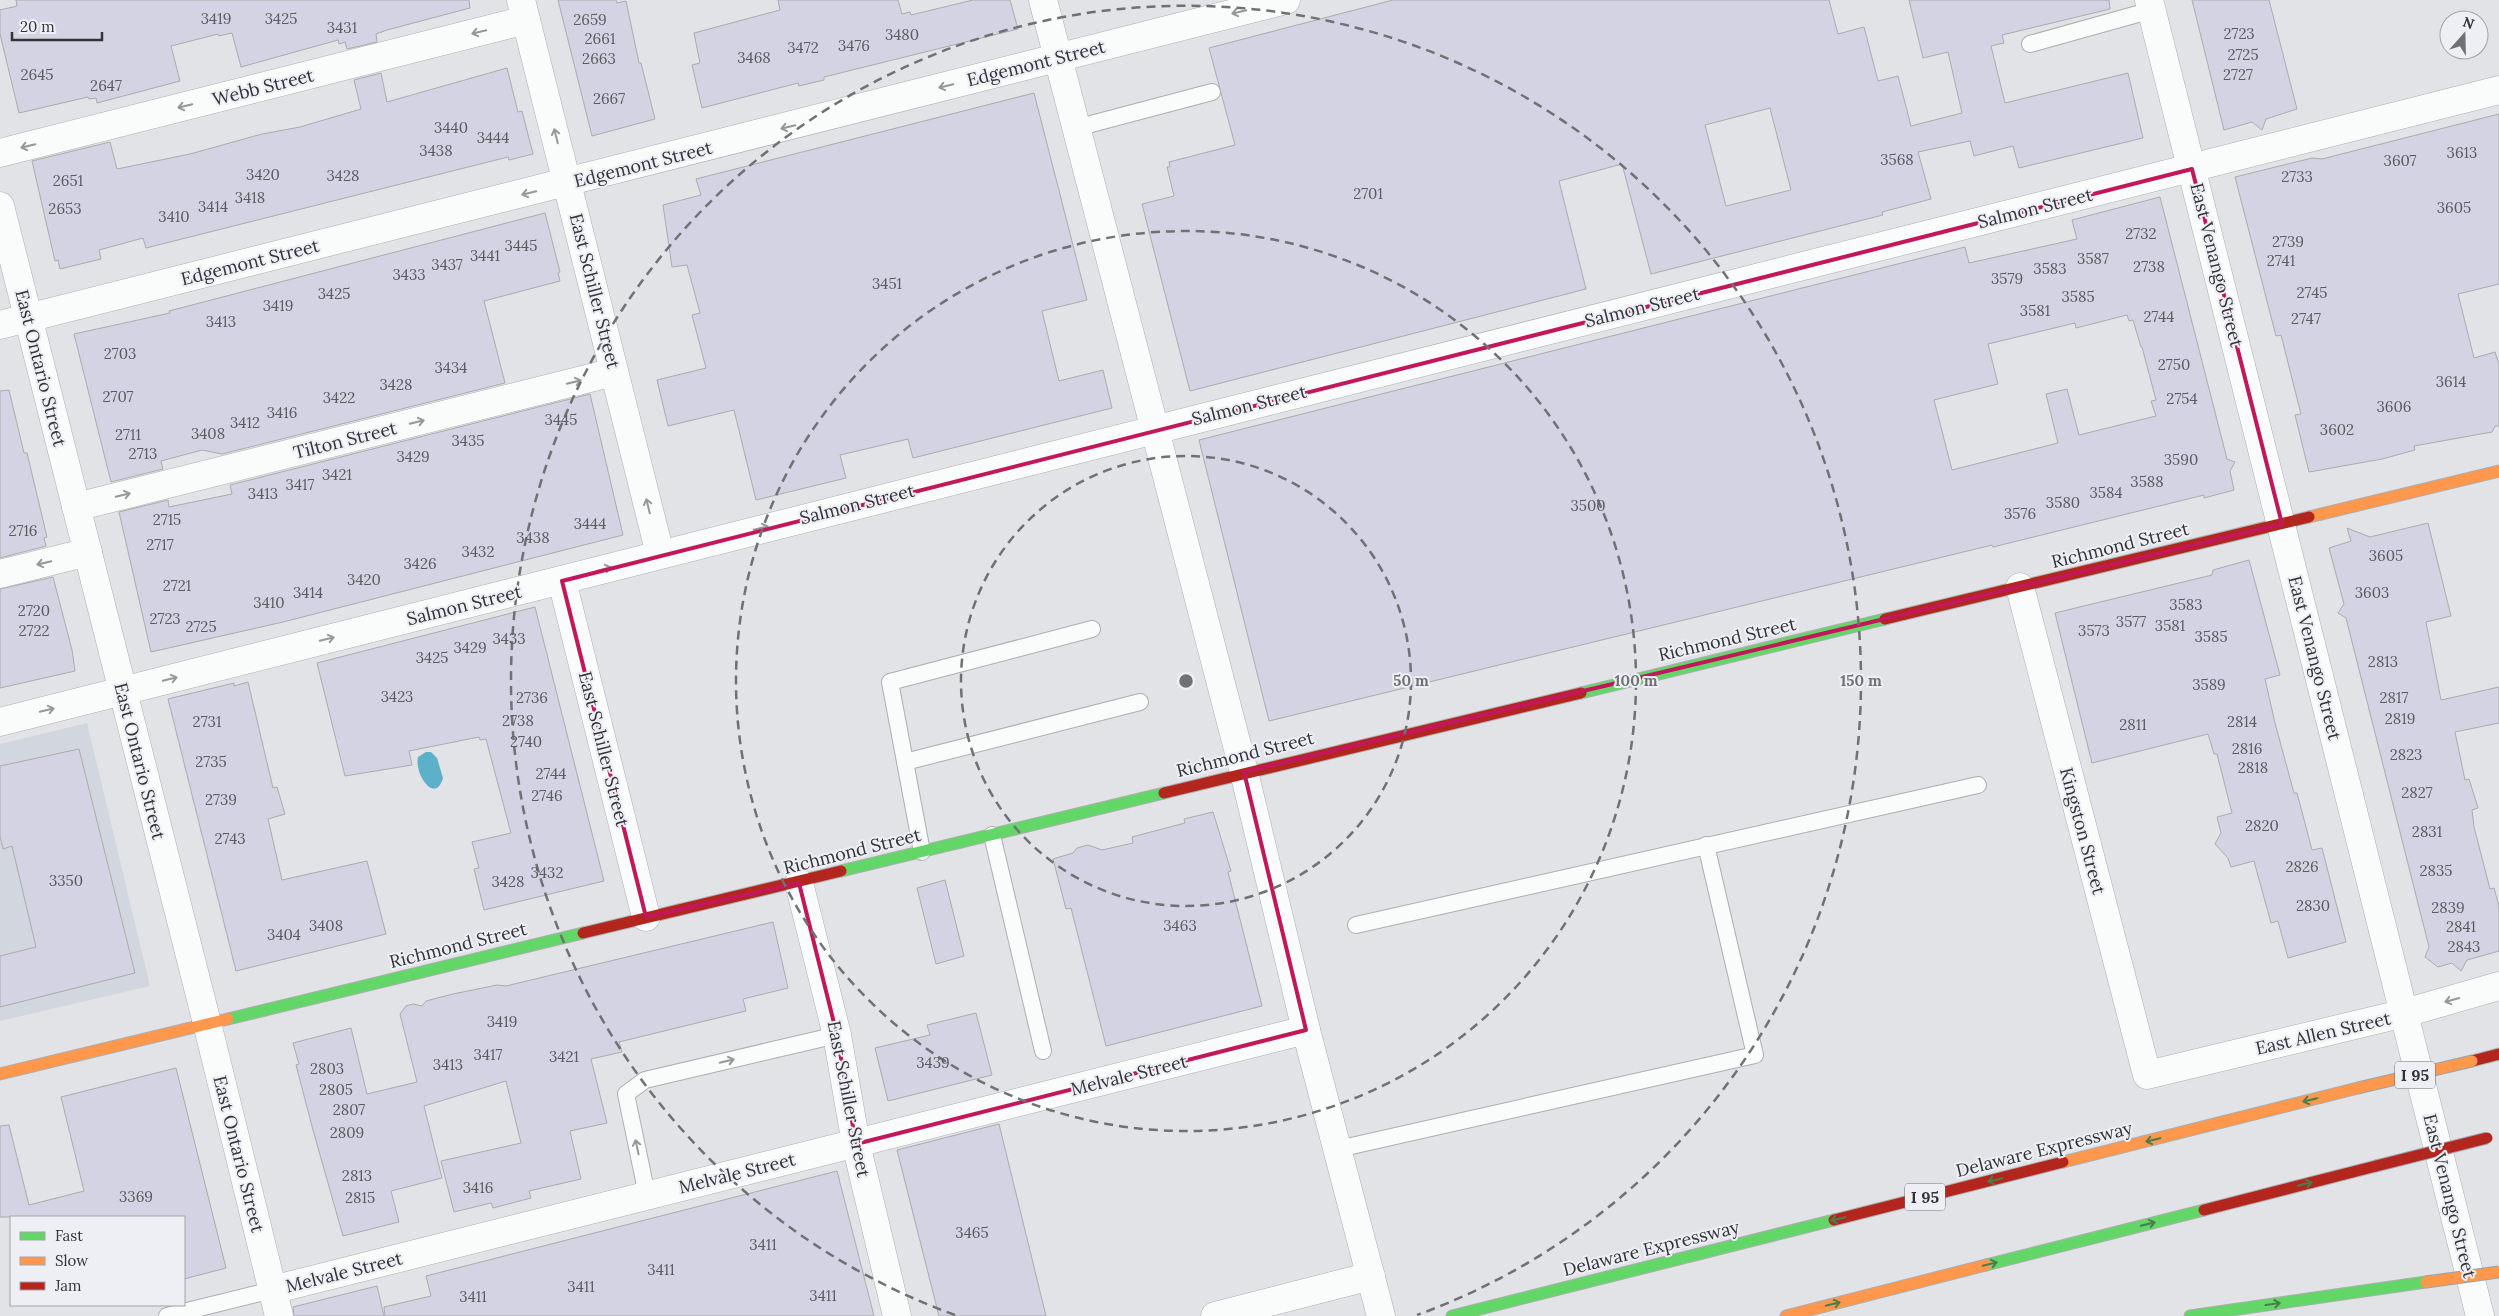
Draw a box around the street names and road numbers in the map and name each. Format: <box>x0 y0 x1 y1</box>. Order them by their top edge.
street label: Edgemont Street <box>964 35 1108 91</box>
street label: Webb Street <box>210 63 316 111</box>
street label: Edgemont Street <box>571 136 715 192</box>
street label: East Venango Street <box>2185 180 2249 350</box>
street label: Salmon Street <box>1975 183 2095 233</box>
street label: East Schiller Street <box>565 211 625 371</box>
street label: Edgemont Street <box>178 234 322 290</box>
street label: Salmon Street <box>1582 282 1702 332</box>
street label: East Ontario Street <box>10 287 72 449</box>
street label: Salmon Street <box>1189 380 1309 430</box>
street label: Tilton Street <box>291 416 399 464</box>
street label: Salmon Street <box>797 479 917 529</box>
street label: Richmond Street <box>2049 517 2191 573</box>
street label: East Venango Street <box>2283 573 2347 743</box>
street label: Salmon Street <box>404 580 524 630</box>
street label: Richmond Street <box>1656 612 1798 666</box>
street label: East Schiller Street <box>574 669 634 829</box>
street label: East Ontario Street <box>109 680 171 842</box>
street label: Richmond Street <box>1174 726 1316 782</box>
street label: Kingston Street <box>2055 765 2111 897</box>
street label: Richmond Street <box>781 823 923 879</box>
street label: Richmond Street <box>387 917 529 973</box>
street label: East Allen Street <box>2253 1006 2393 1060</box>
street label: East Schiller Street <box>823 1019 875 1179</box>
street label: Melvale Street <box>1068 1049 1190 1101</box>
road number: I 95 <box>2395 1062 2435 1088</box>
street label: East Ontario Street <box>208 1073 270 1235</box>
street label: East Venango Street <box>2418 1111 2482 1281</box>
street label: Delaware Expressway <box>1953 1116 2135 1182</box>
street label: Melvale Street <box>676 1147 798 1199</box>
road number: I 95 <box>1905 1184 1945 1210</box>
street label: Delaware Expressway <box>1560 1215 1742 1281</box>
street label: Melvale Street <box>283 1246 405 1298</box>

